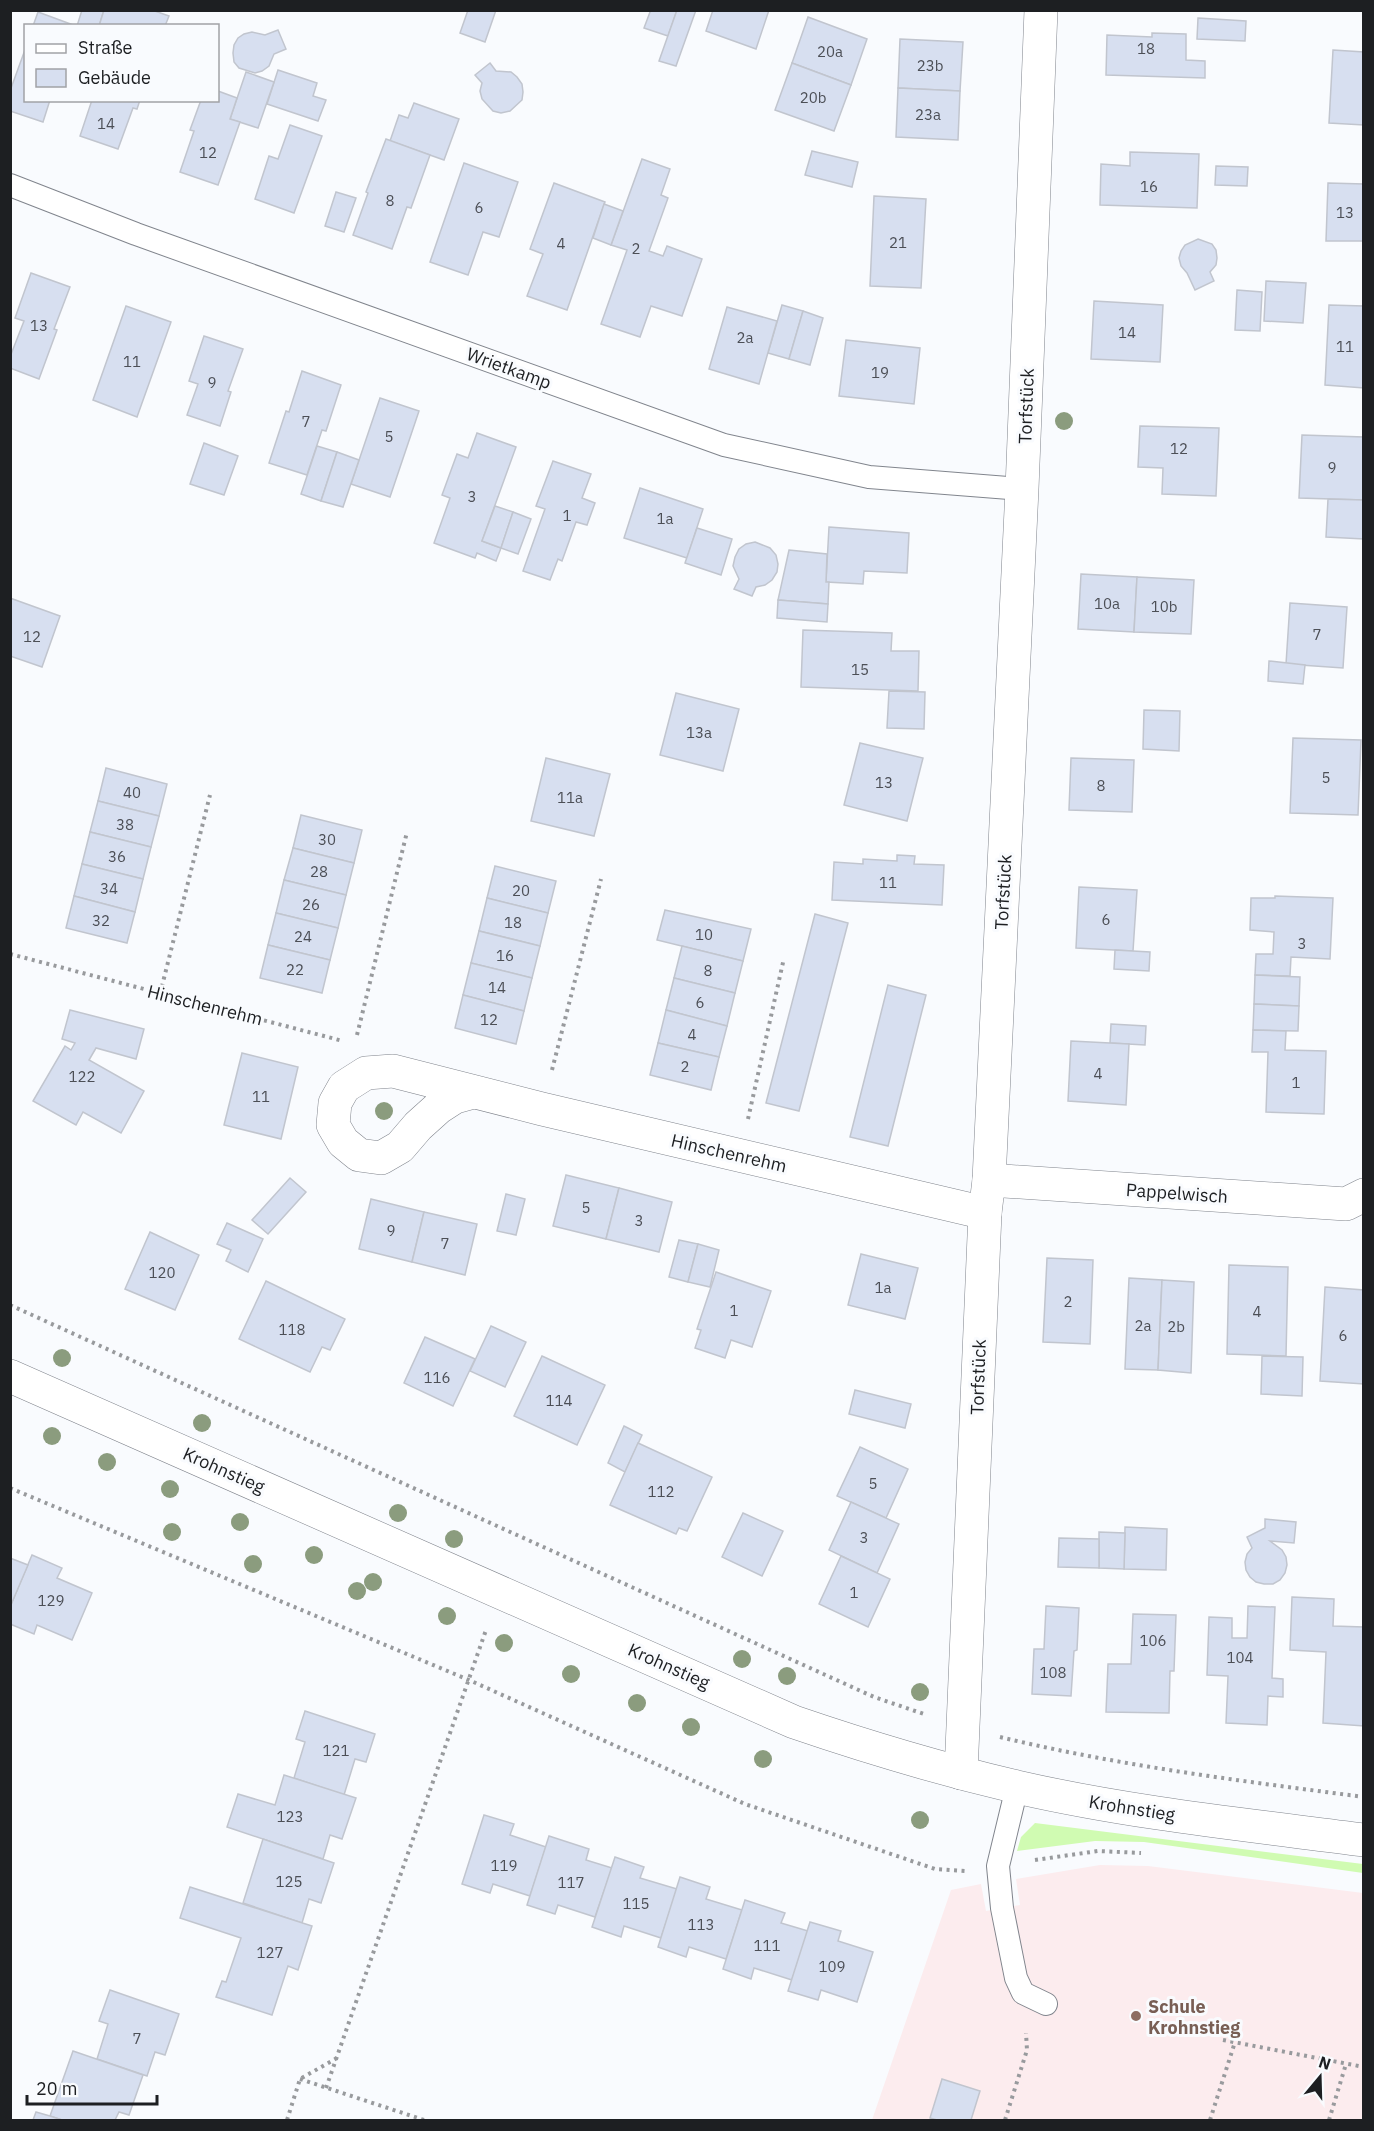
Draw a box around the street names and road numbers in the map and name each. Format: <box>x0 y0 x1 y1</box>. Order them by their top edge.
street label: Wrietkamp <box>464 342 554 394</box>
street label: Torfstück <box>1013 367 1039 444</box>
street label: Torfstück <box>990 853 1016 930</box>
street label: Hinschenrehm <box>145 980 265 1030</box>
street label: Hinschenrehm <box>669 1129 789 1177</box>
street label: Pappelwisch <box>1125 1178 1229 1208</box>
street label: Torfstück <box>965 1338 991 1415</box>
street label: Krohnstieg <box>180 1442 269 1498</box>
street label: Krohnstieg <box>625 1638 714 1694</box>
street label: Krohnstieg <box>1087 1790 1177 1826</box>

